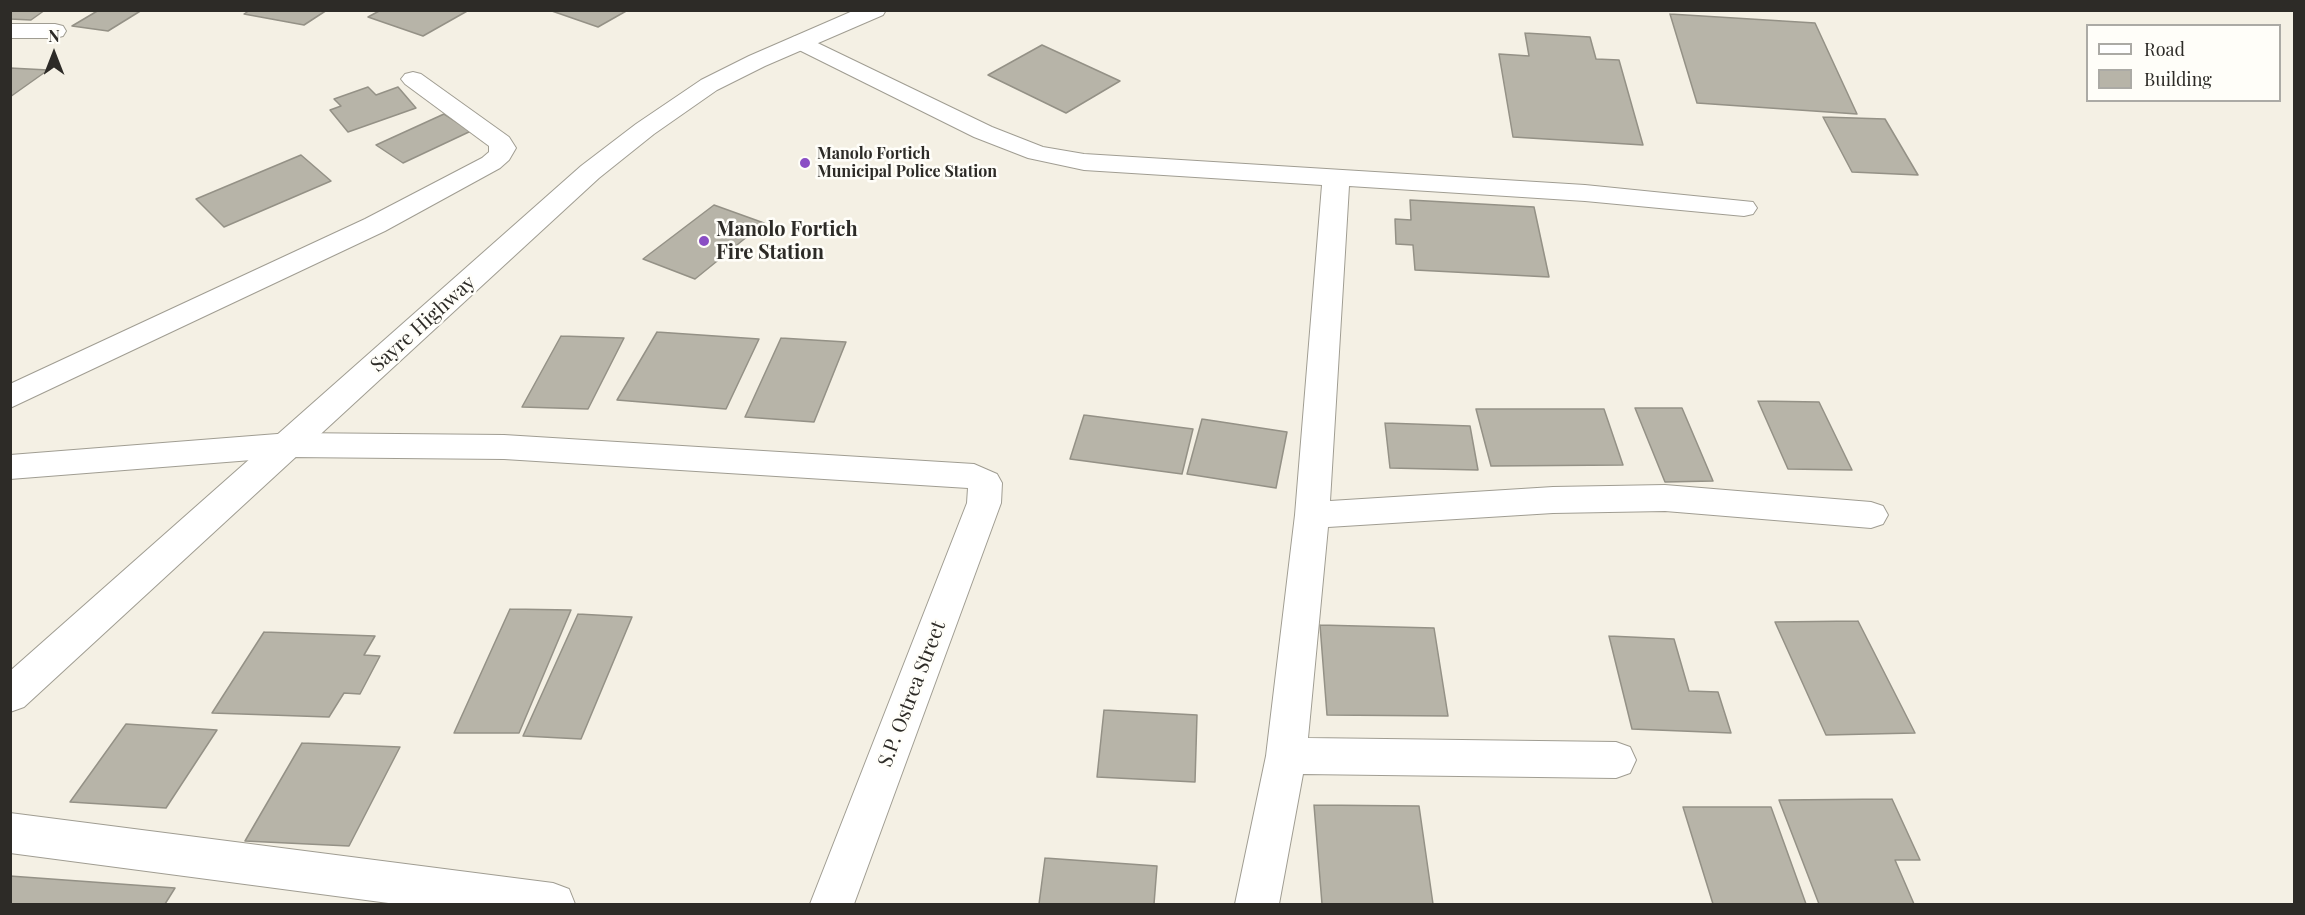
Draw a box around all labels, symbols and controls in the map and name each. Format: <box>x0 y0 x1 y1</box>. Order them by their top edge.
north arrow <box>24 24 84 84</box>
legend <box>2086 24 2281 102</box>
text: N <box>48 25 60 46</box>
text: Road <box>2144 37 2185 61</box>
text: Building <box>2144 67 2212 91</box>
place label: Manolo Fortich Municipal Police Station <box>817 144 997 182</box>
marker: Manolo Fortich Municipal Police Station <box>798 156 812 170</box>
place label: Manolo Fortich Fire Station <box>716 218 858 265</box>
marker: Manolo Fortich Fire Station <box>697 234 711 248</box>
street label: Sayre Highway <box>366 271 480 377</box>
street label: S.P. Ostrea Street <box>873 618 951 770</box>

